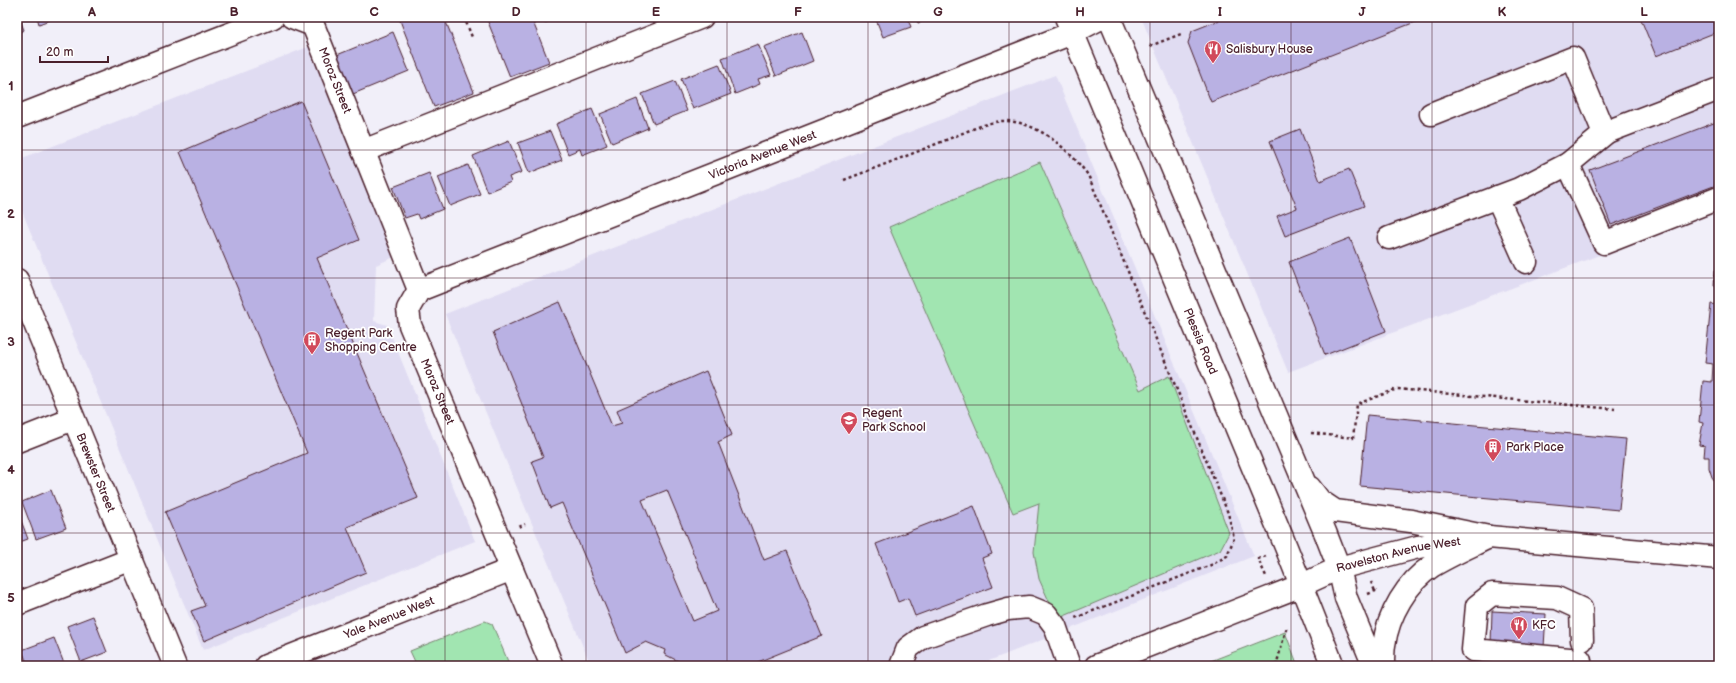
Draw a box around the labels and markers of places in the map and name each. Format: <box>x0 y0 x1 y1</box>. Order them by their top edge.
restaurant icon: Salisbury House <box>1203 39 1223 64</box>
place label: Salisbury House <box>1226 42 1313 57</box>
place label: Regent Park Shopping Centre <box>325 326 417 355</box>
building icon: Regent Park Shopping Centre <box>302 330 322 355</box>
place label: Regent Park School <box>862 406 926 435</box>
school or university icon: Regent Park School <box>839 410 859 435</box>
building icon: Park Place <box>1483 437 1503 462</box>
place label: Park Place <box>1506 440 1564 455</box>
restaurant icon: KFC <box>1509 615 1529 640</box>
place label: KFC <box>1532 618 1556 633</box>

